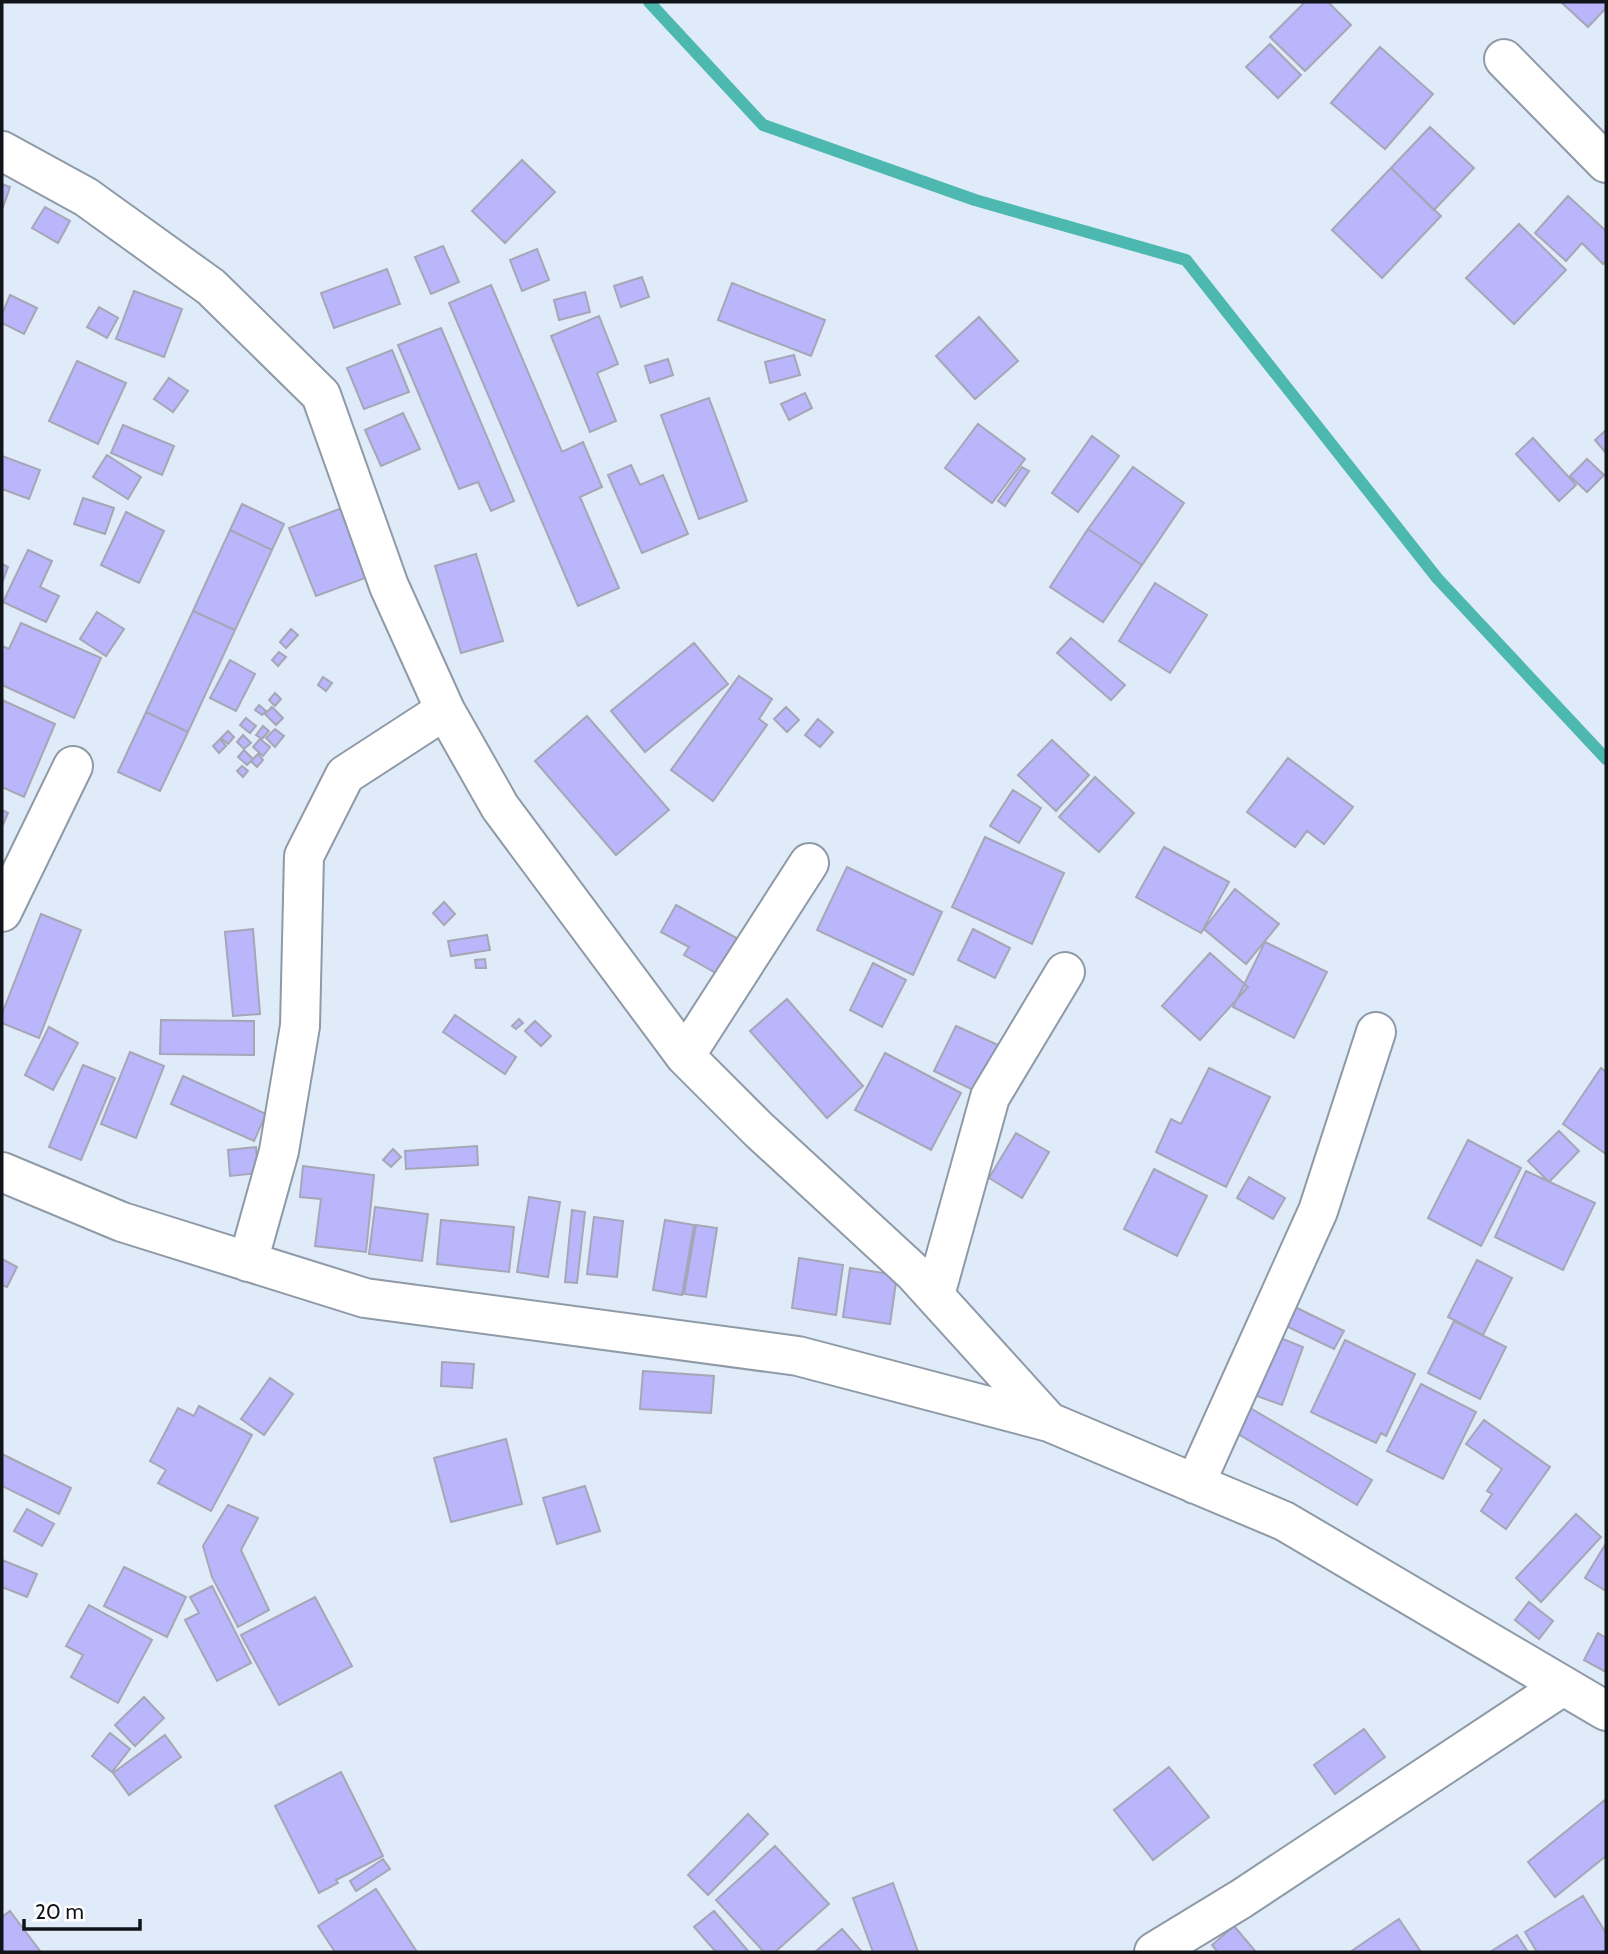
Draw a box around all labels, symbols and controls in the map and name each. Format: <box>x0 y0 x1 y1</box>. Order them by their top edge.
scale bar <box>24 1888 140 1932</box>
text: 20 m <box>35 1899 84 1924</box>

